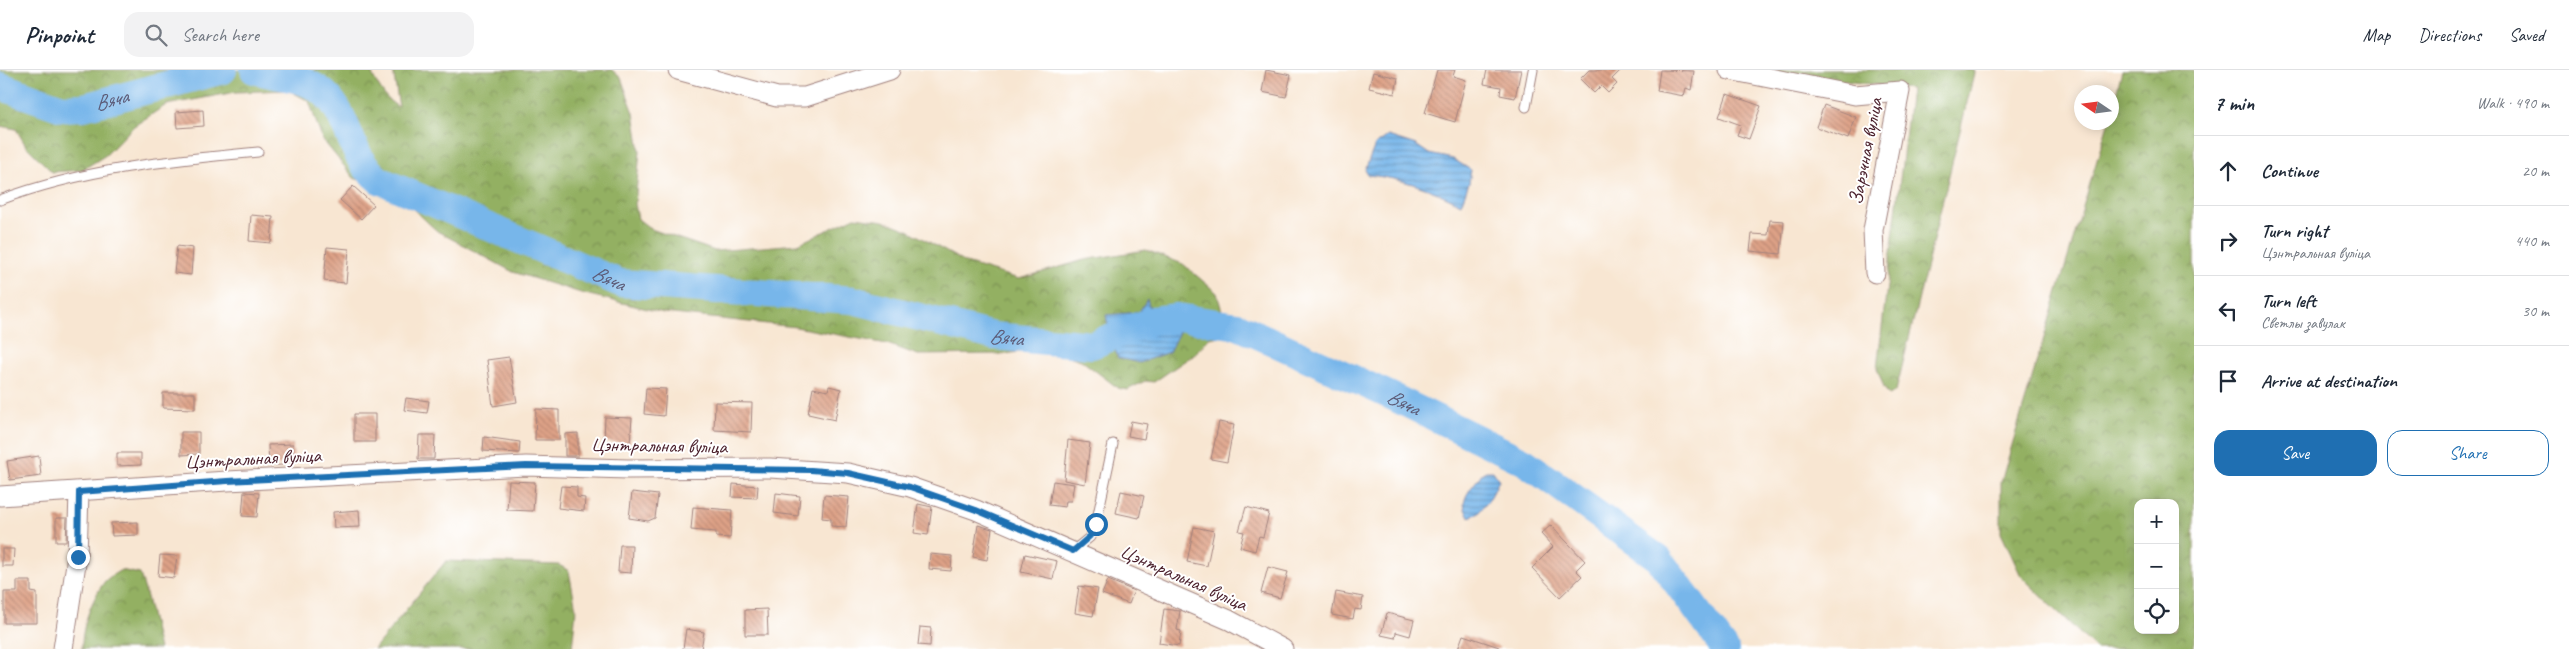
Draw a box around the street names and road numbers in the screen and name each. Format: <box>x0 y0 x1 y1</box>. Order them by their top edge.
street label: Зарэчная вуліца <box>1843 94 1888 207</box>
street label: Цэнтральная вуліца <box>591 432 729 459</box>
street label: Цэнтральная вуліца <box>184 442 323 475</box>
street label: Цэнтральная вуліца <box>1116 538 1252 617</box>

